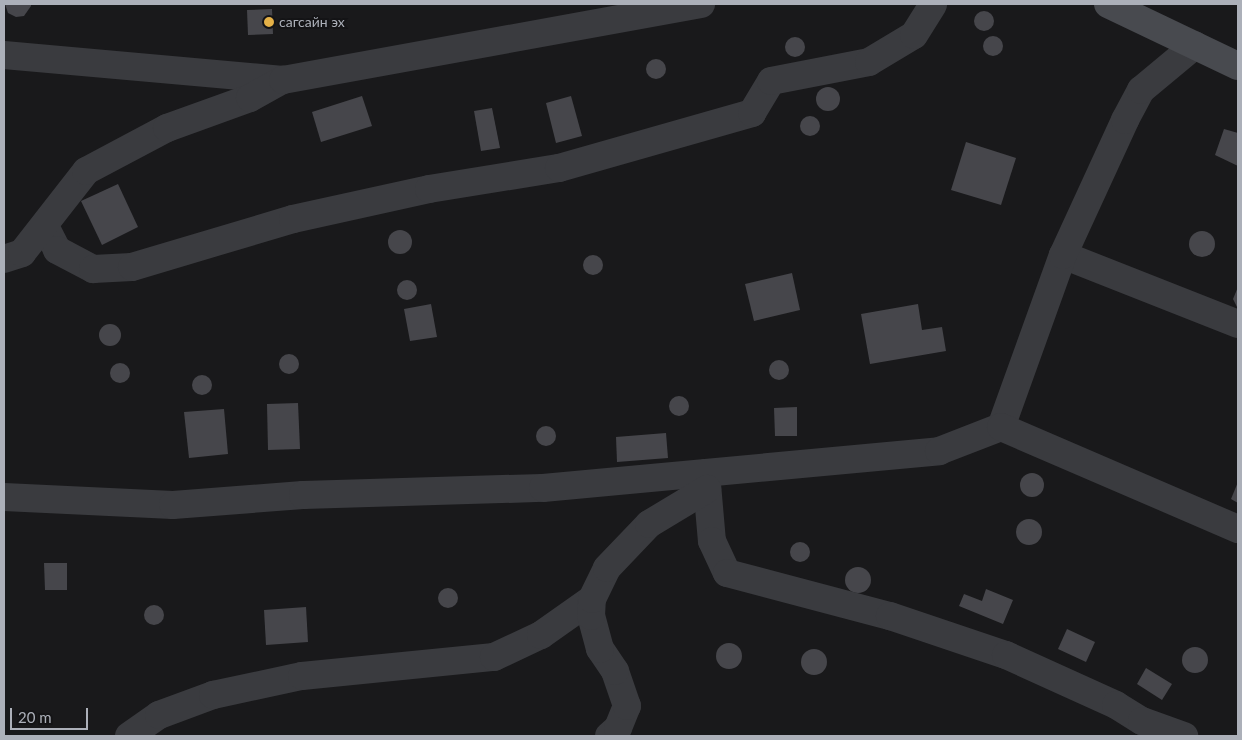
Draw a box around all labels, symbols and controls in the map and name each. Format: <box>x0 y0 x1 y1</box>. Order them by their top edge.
place label: сагсайн эх <box>279 14 345 30</box>
marker: сагсайн эх <box>263 16 275 28</box>
scale bar <box>12 698 90 730</box>
text: 20 m <box>18 708 52 726</box>

